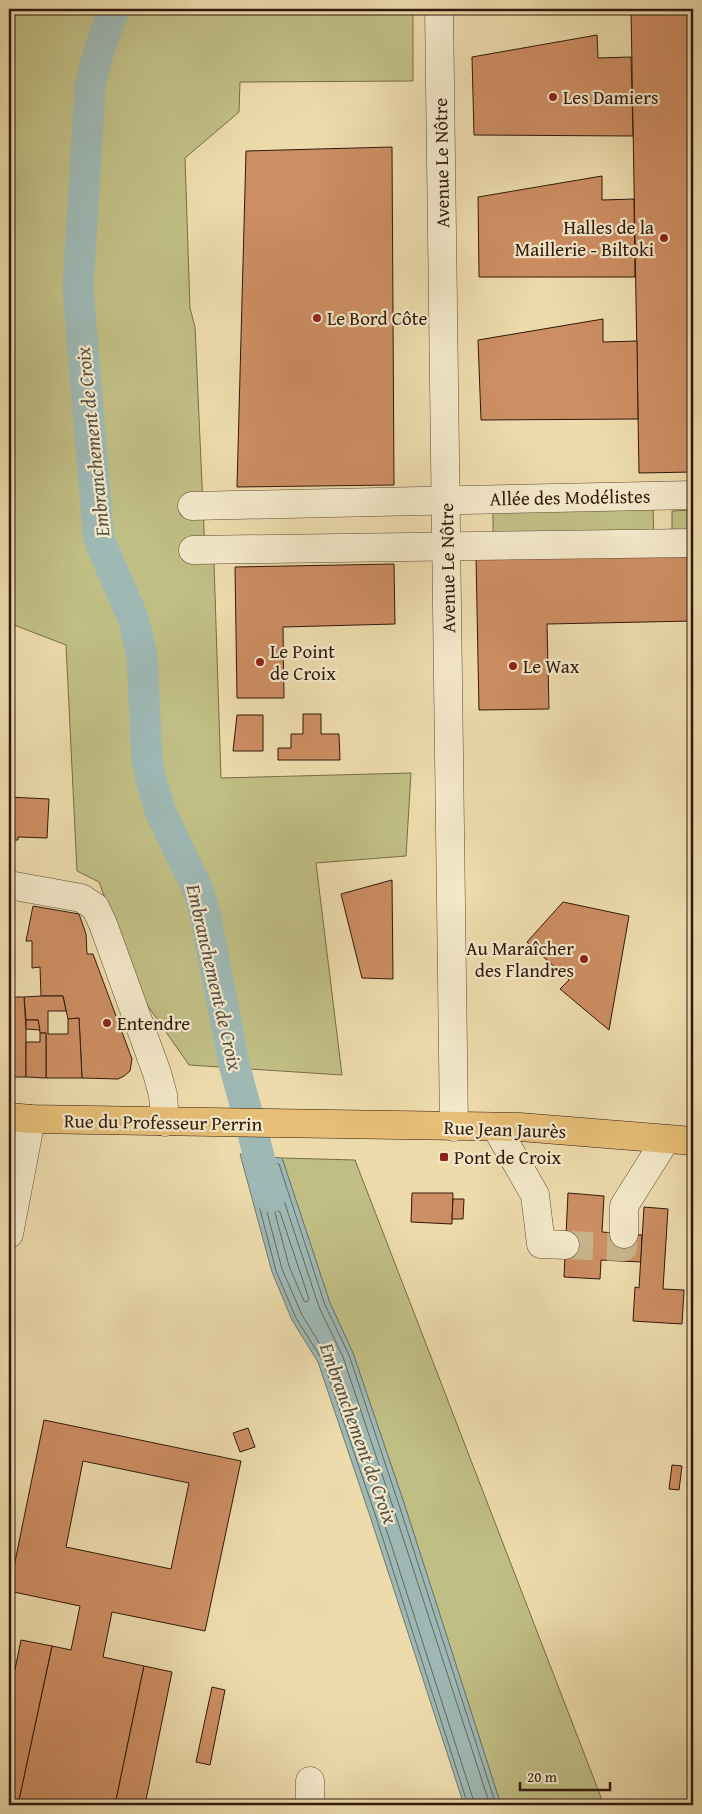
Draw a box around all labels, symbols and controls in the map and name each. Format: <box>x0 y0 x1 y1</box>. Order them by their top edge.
place label: Les Damiers <box>563 83 659 111</box>
marker: Les Damiers <box>547 91 559 103</box>
street label: Avenue Le Nôtre <box>426 98 456 228</box>
place label: Halles de la Maillerie - Biltoki <box>515 213 654 263</box>
marker: Halles de la Maillerie - Biltoki <box>658 232 670 244</box>
place label: Le Bord Côte <box>327 304 428 332</box>
marker: Le Bord Côte <box>311 312 323 324</box>
water label: Embranchement de Croix <box>68 346 116 539</box>
street label: Allée des Modélistes <box>489 482 651 512</box>
street label: Avenue Le Nôtre <box>432 503 462 633</box>
place label: Le Point de Croix <box>270 637 336 687</box>
place label: Le Wax <box>523 652 580 680</box>
marker: Le Point de Croix <box>254 656 266 668</box>
marker: Le Wax <box>507 660 519 672</box>
water label: Embranchement de Croix <box>179 880 251 1073</box>
place label: Au Maraîcher des Flandres <box>466 934 574 984</box>
marker: Au Maraîcher des Flandres <box>578 953 590 965</box>
place label: Entendre <box>117 1009 190 1037</box>
marker: Entendre <box>101 1017 113 1029</box>
street label: Rue du Professeur Perrin <box>64 1106 263 1138</box>
street label: Rue Jean Jaurès <box>443 1113 567 1145</box>
place label: Pont de Croix <box>454 1143 562 1171</box>
marker: Pont de Croix <box>438 1151 450 1163</box>
water label: Embranchement de Croix <box>312 1338 405 1527</box>
scale bar <box>520 1759 610 1791</box>
text: 20 m <box>527 1766 558 1787</box>

